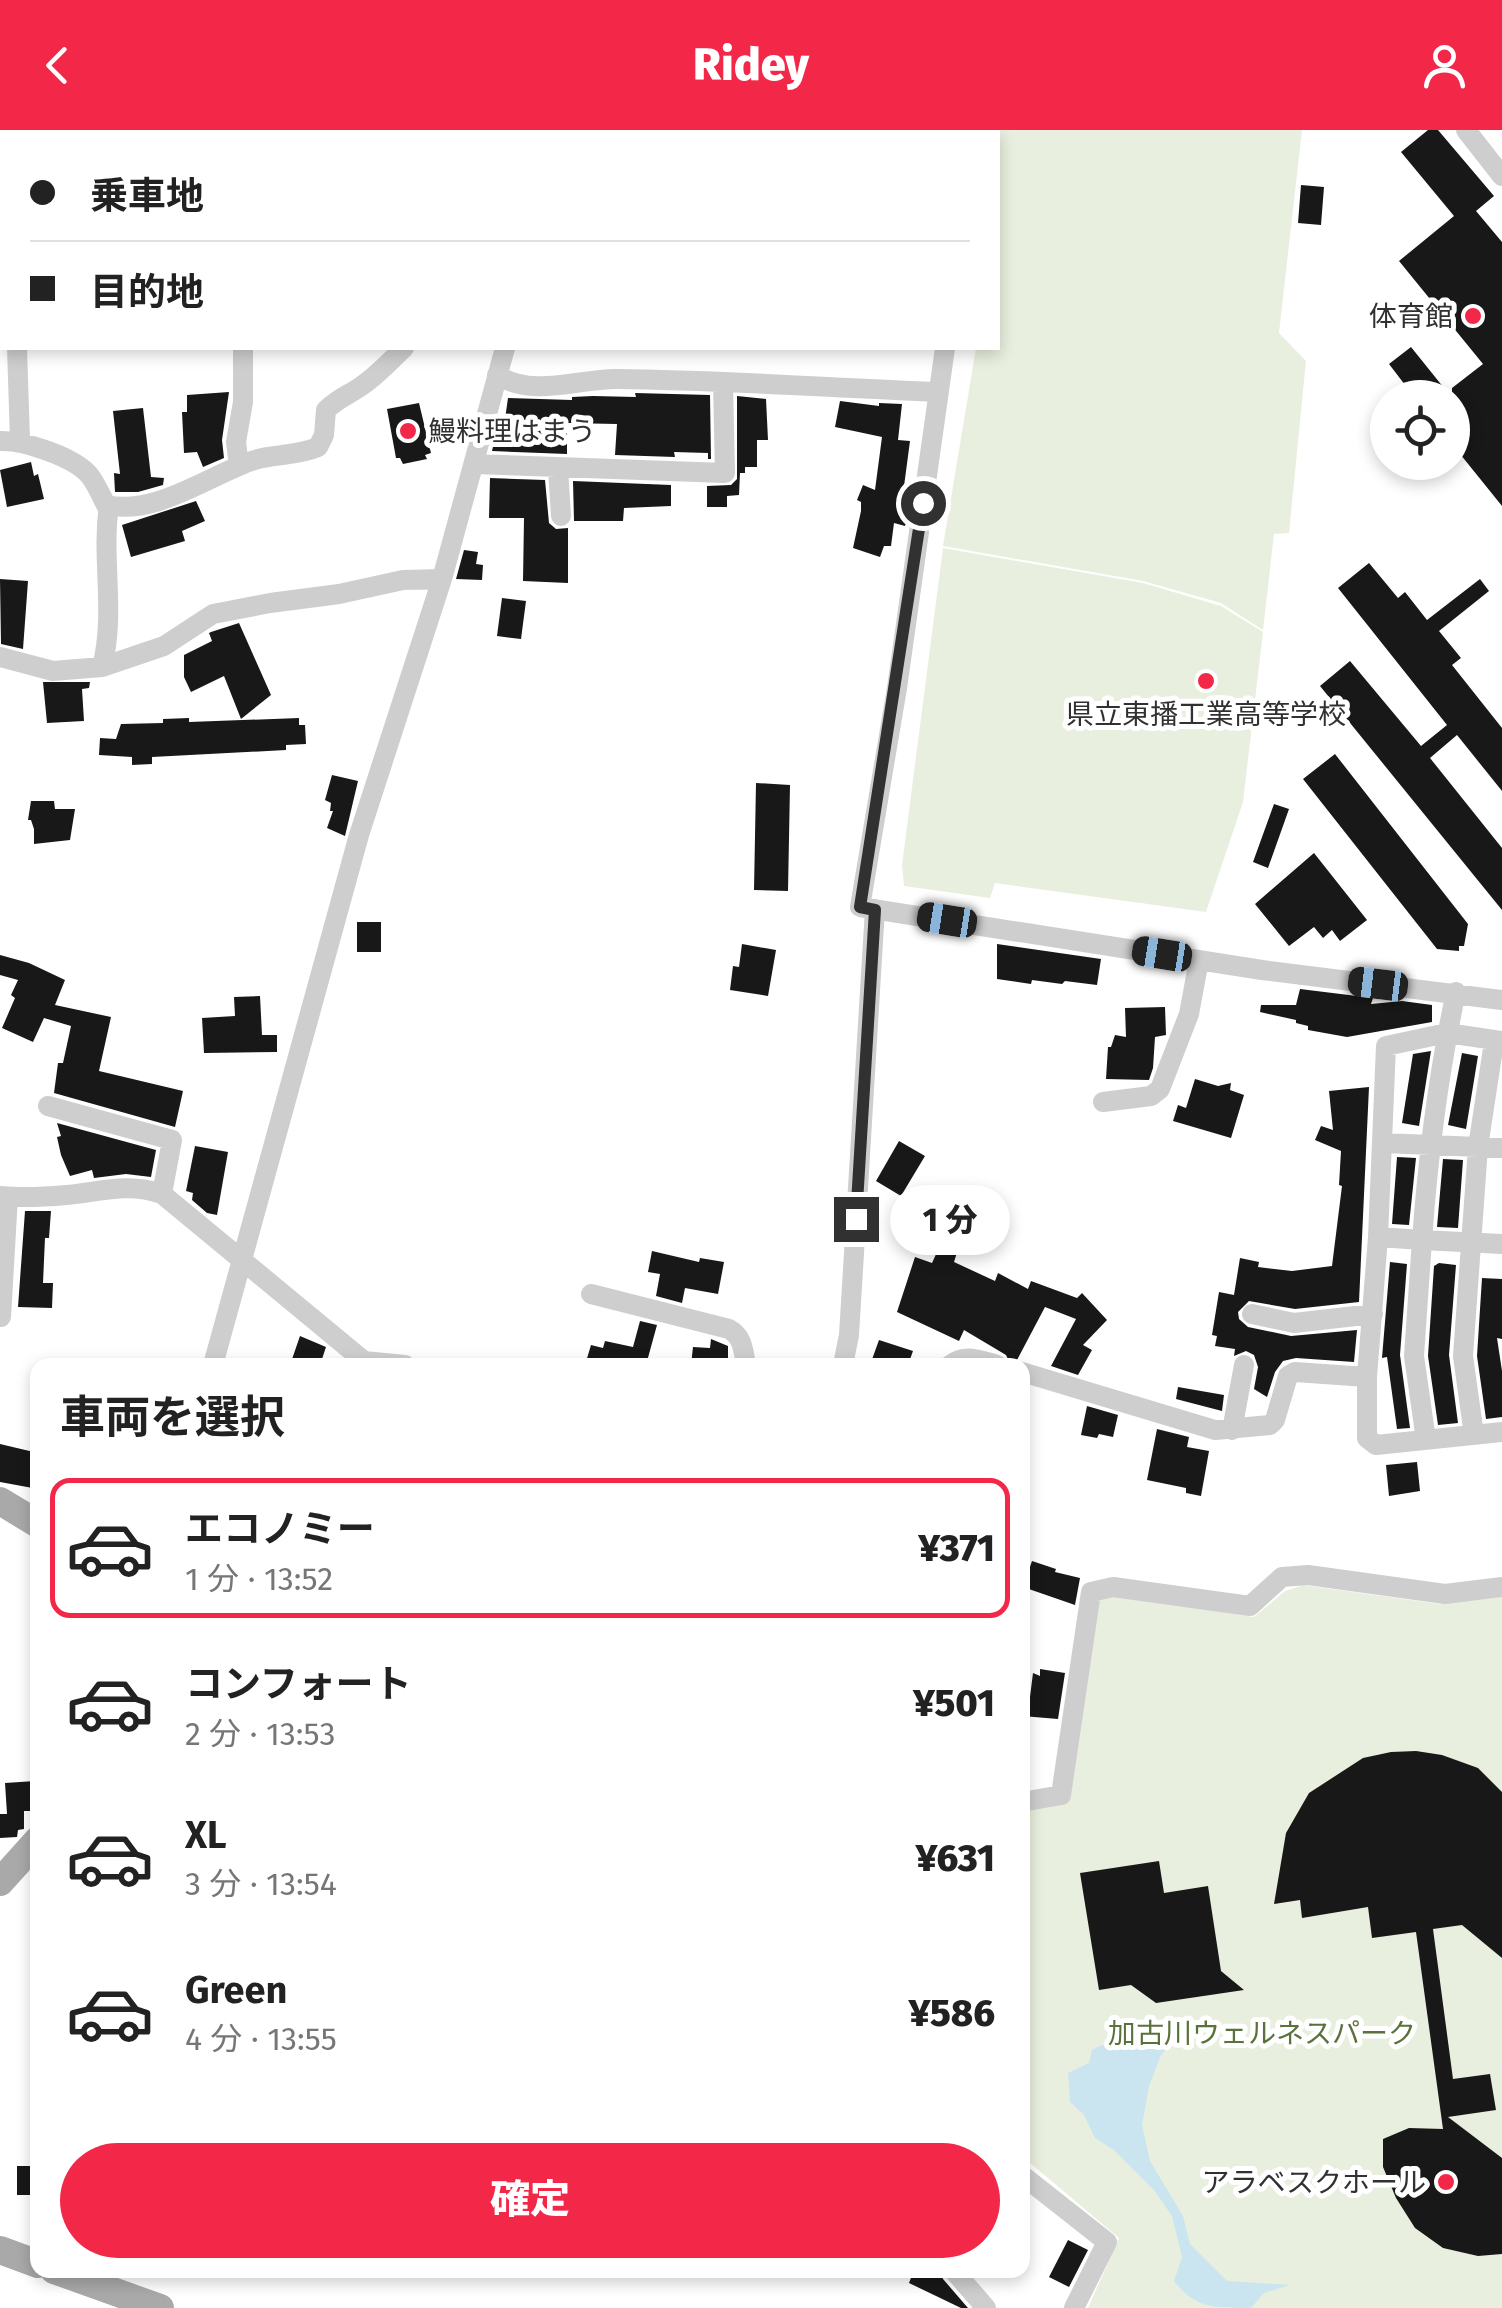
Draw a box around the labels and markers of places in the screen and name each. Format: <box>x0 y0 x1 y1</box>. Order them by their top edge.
place label: 体育館 <box>1369 300 1453 333</box>
marker: 体育館 <box>1462 305 1484 327</box>
place label: 鰻料理はまう <box>428 415 596 448</box>
marker: 鰻料理はまう <box>397 420 419 442</box>
marker: 県立東播工業高等学校 <box>1195 670 1217 692</box>
place label: 県立東播工業高等学校 <box>1066 698 1346 731</box>
place label: アラベスクホール <box>1201 2166 1426 2199</box>
marker: アラベスクホール <box>1435 2171 1457 2193</box>

